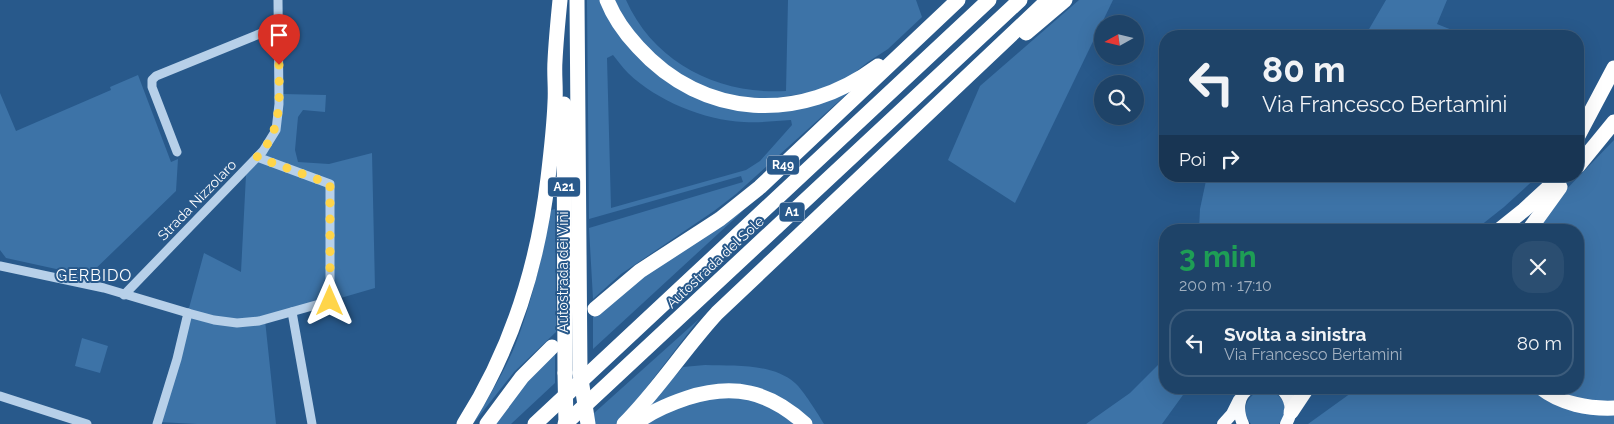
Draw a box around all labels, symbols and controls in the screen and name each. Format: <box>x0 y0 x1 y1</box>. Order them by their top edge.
pin <box>258 14 300 65</box>
north arrow <box>1094 15 1144 65</box>
map controls <box>1094 15 1144 125</box>
icon: arrive <box>265 21 293 49</box>
text: 80 m <box>1262 49 1346 90</box>
icon: left <box>1179 50 1244 115</box>
button: search <box>1094 75 1144 125</box>
text: Via Francesco Bertamini <box>1262 91 1507 117</box>
icon: right <box>1216 145 1244 173</box>
text: Poi <box>1179 148 1206 170</box>
street label: Strada Nizzolaro <box>155 156 239 244</box>
road number: R49 <box>767 156 799 174</box>
road number: A21 <box>548 178 580 196</box>
road number: A1 <box>780 202 804 222</box>
street label: Autostrada dei Vini <box>555 211 571 333</box>
street label: Autostrada del Sole <box>663 213 767 311</box>
text: 3 min <box>1179 239 1257 274</box>
button: close <box>1512 241 1564 293</box>
district label: GERBIDO <box>56 266 132 285</box>
position arrow <box>303 274 355 326</box>
text: 200 m · 17:10 <box>1179 276 1272 295</box>
text: Svolta a sinistra <box>1224 323 1366 345</box>
icon: left <box>1181 329 1209 357</box>
text: 80 m <box>1517 332 1562 354</box>
text: Via Francesco Bertamini <box>1224 345 1402 364</box>

